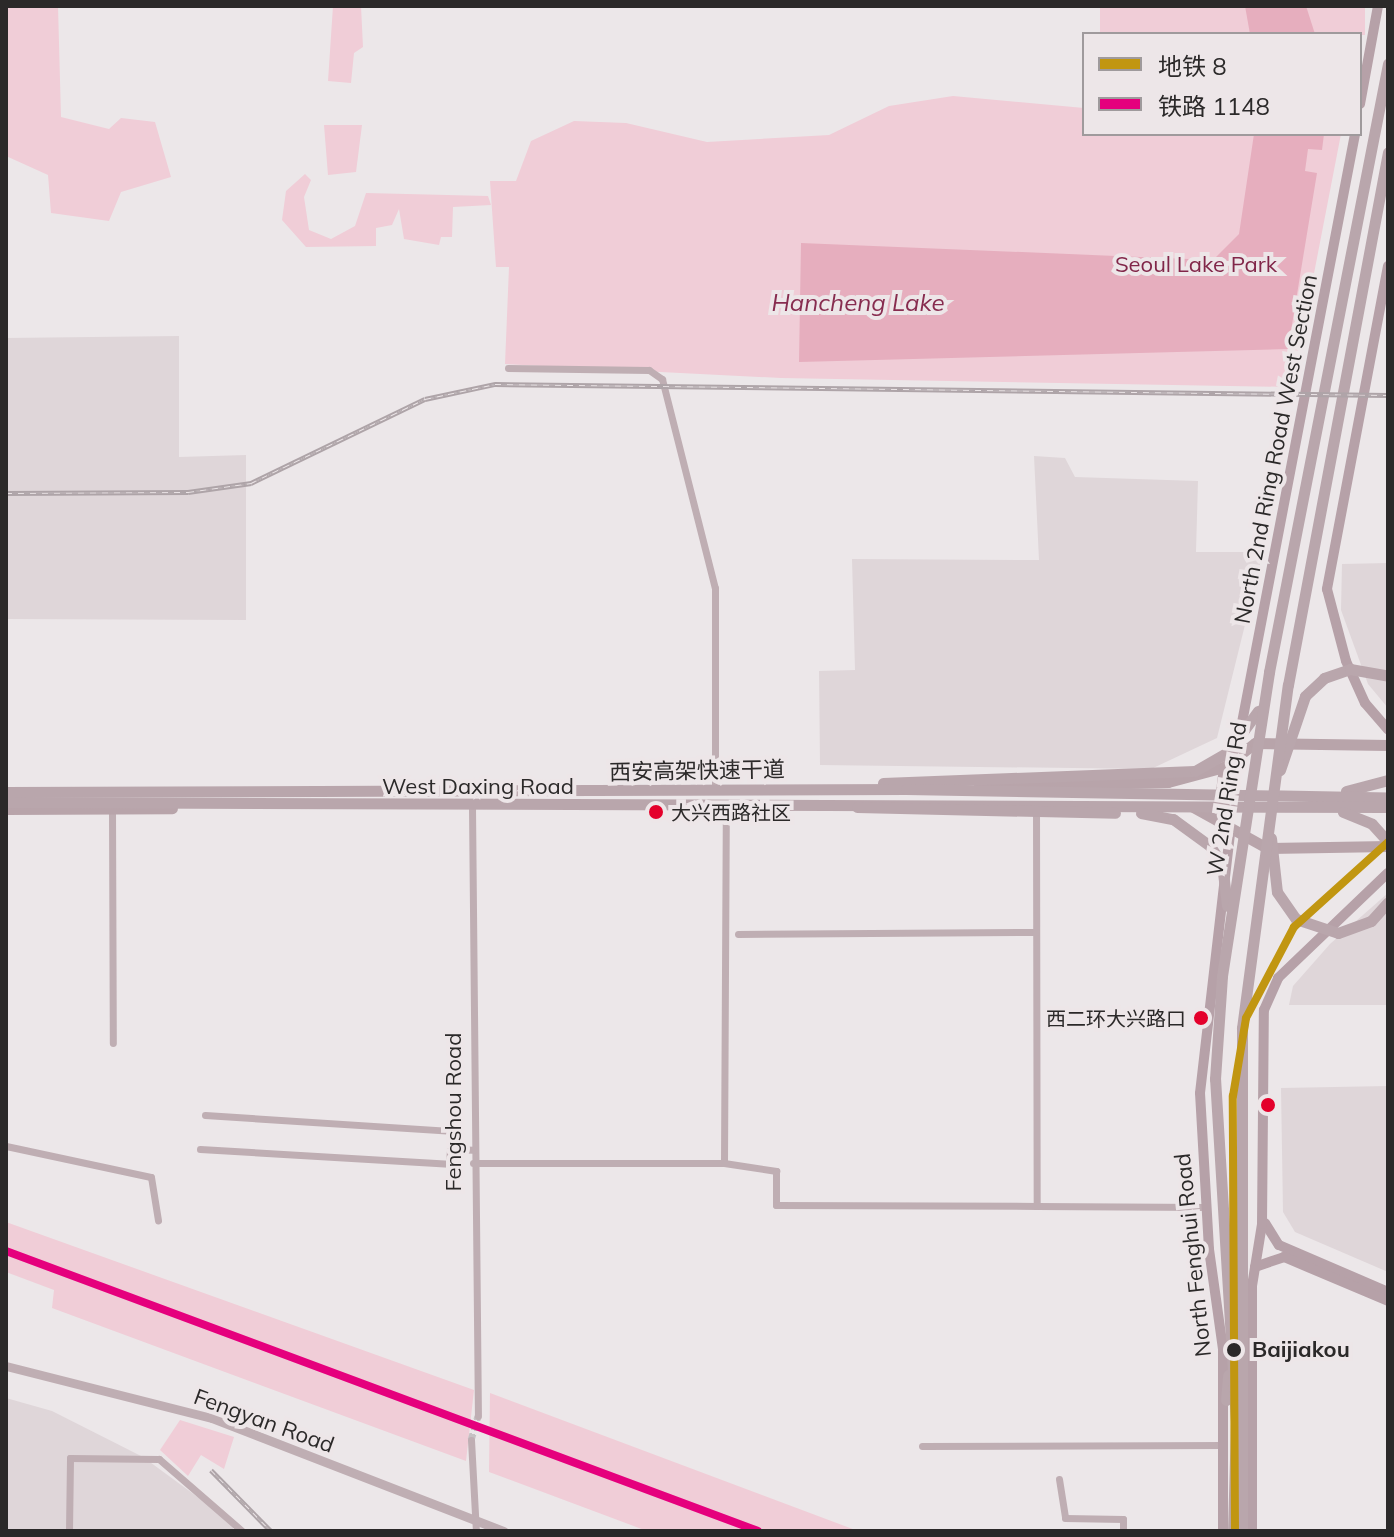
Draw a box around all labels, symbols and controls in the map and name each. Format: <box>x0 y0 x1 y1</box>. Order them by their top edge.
legend <box>1082 32 1362 136</box>
text: 地铁 8 <box>1158 51 1227 81</box>
text: 铁路 1148 <box>1158 91 1270 121</box>
park label: Seoul Lake Park <box>1115 252 1277 278</box>
street label: North 2nd Ring Road West Section <box>1229 272 1323 626</box>
water label: Hancheng Lake <box>771 289 945 317</box>
street label: W 2nd Ring Rd <box>1202 720 1252 878</box>
street label: 西安高架快速干道 <box>609 756 785 786</box>
street label: West Daxing Road <box>382 774 574 800</box>
place label: 大兴西路社区 <box>671 800 791 824</box>
marker: 大兴西路社区 <box>648 804 664 820</box>
place label: 西二环大兴路口 <box>1046 1006 1186 1030</box>
marker: 西二环大兴路口 <box>1193 1010 1209 1026</box>
street label: Fengshou Road <box>441 1033 467 1191</box>
unlabelled marker <box>1260 1097 1276 1113</box>
street label: North Fenghui Road <box>1169 1152 1217 1358</box>
place label: Baijiakou <box>1252 1337 1350 1363</box>
marker: Baijiakou <box>1223 1339 1245 1361</box>
street label: Fengyan Road <box>190 1383 338 1459</box>

